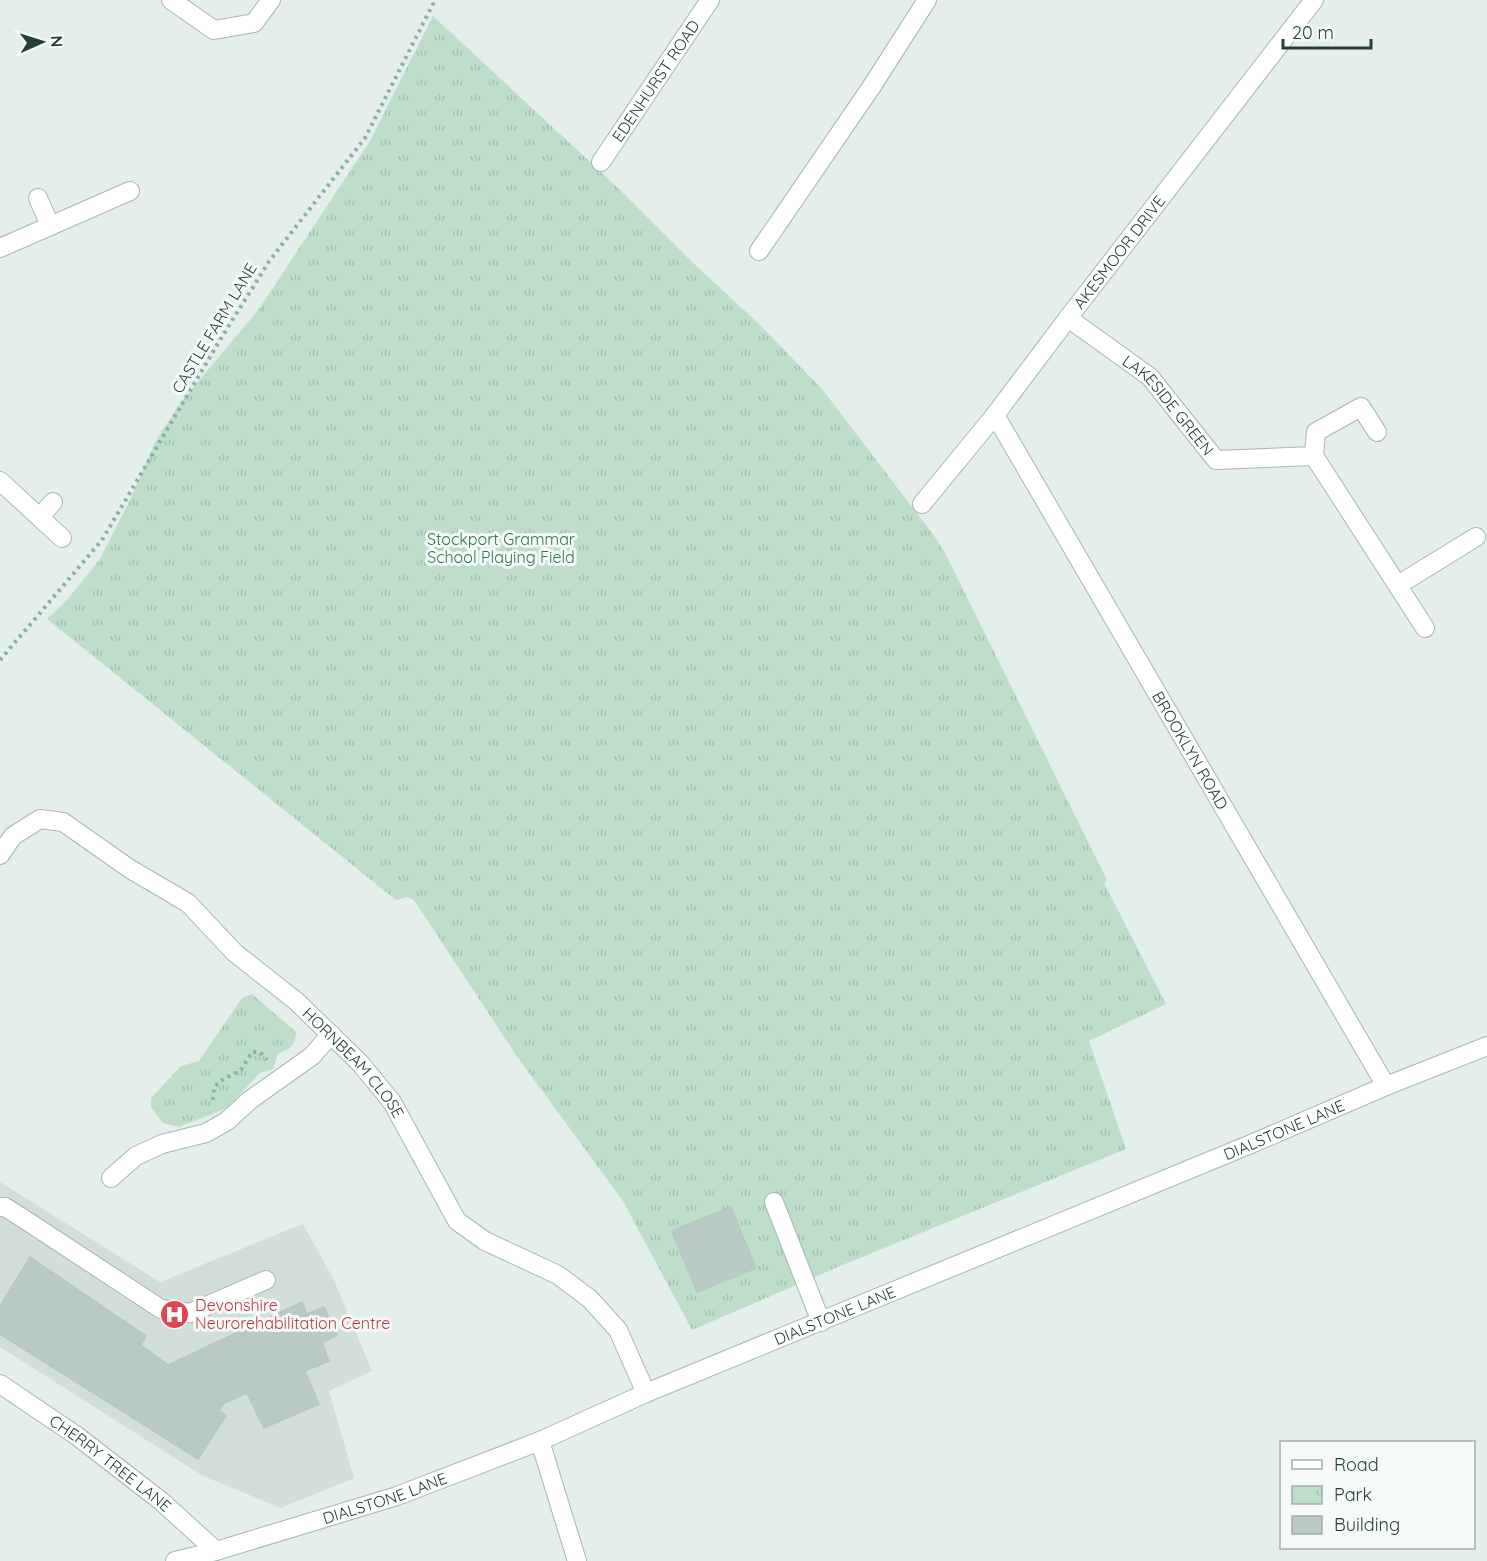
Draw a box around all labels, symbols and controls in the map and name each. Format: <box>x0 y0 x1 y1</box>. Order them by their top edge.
north arrow <box>12 12 72 72</box>
scale bar <box>1283 12 1372 50</box>
street label: EDENHURST ROAD <box>608 16 704 145</box>
text: 20 m <box>1292 21 1334 44</box>
text: N <box>47 35 67 48</box>
street label: AKESMOOR DRIVE <box>1069 191 1169 313</box>
street label: CASTLE FARM LANE <box>167 259 261 397</box>
street label: LAKESIDE GREEN <box>1119 351 1218 459</box>
park label: Stockport Grammar School Playing Field <box>427 529 575 567</box>
street label: BROOKLYN ROAD <box>1148 688 1233 813</box>
street label: HORNBEAM CLOSE <box>298 1003 409 1121</box>
street label: DIALSTONE LANE <box>1220 1095 1347 1164</box>
street label: DIALSTONE LANE <box>771 1281 899 1349</box>
place label: Devonshire Neurorehabilitation Centre <box>195 1295 390 1333</box>
hospital icon: Devonshire Neurorehabilitation Centre <box>158 1298 190 1330</box>
street label: CHERRY TREE LANE <box>46 1410 176 1516</box>
legend <box>1280 1441 1475 1549</box>
text: Road <box>1334 1453 1379 1476</box>
street label: DIALSTONE LANE <box>320 1468 450 1528</box>
text: Park <box>1334 1483 1372 1506</box>
text: Building <box>1334 1513 1400 1536</box>

